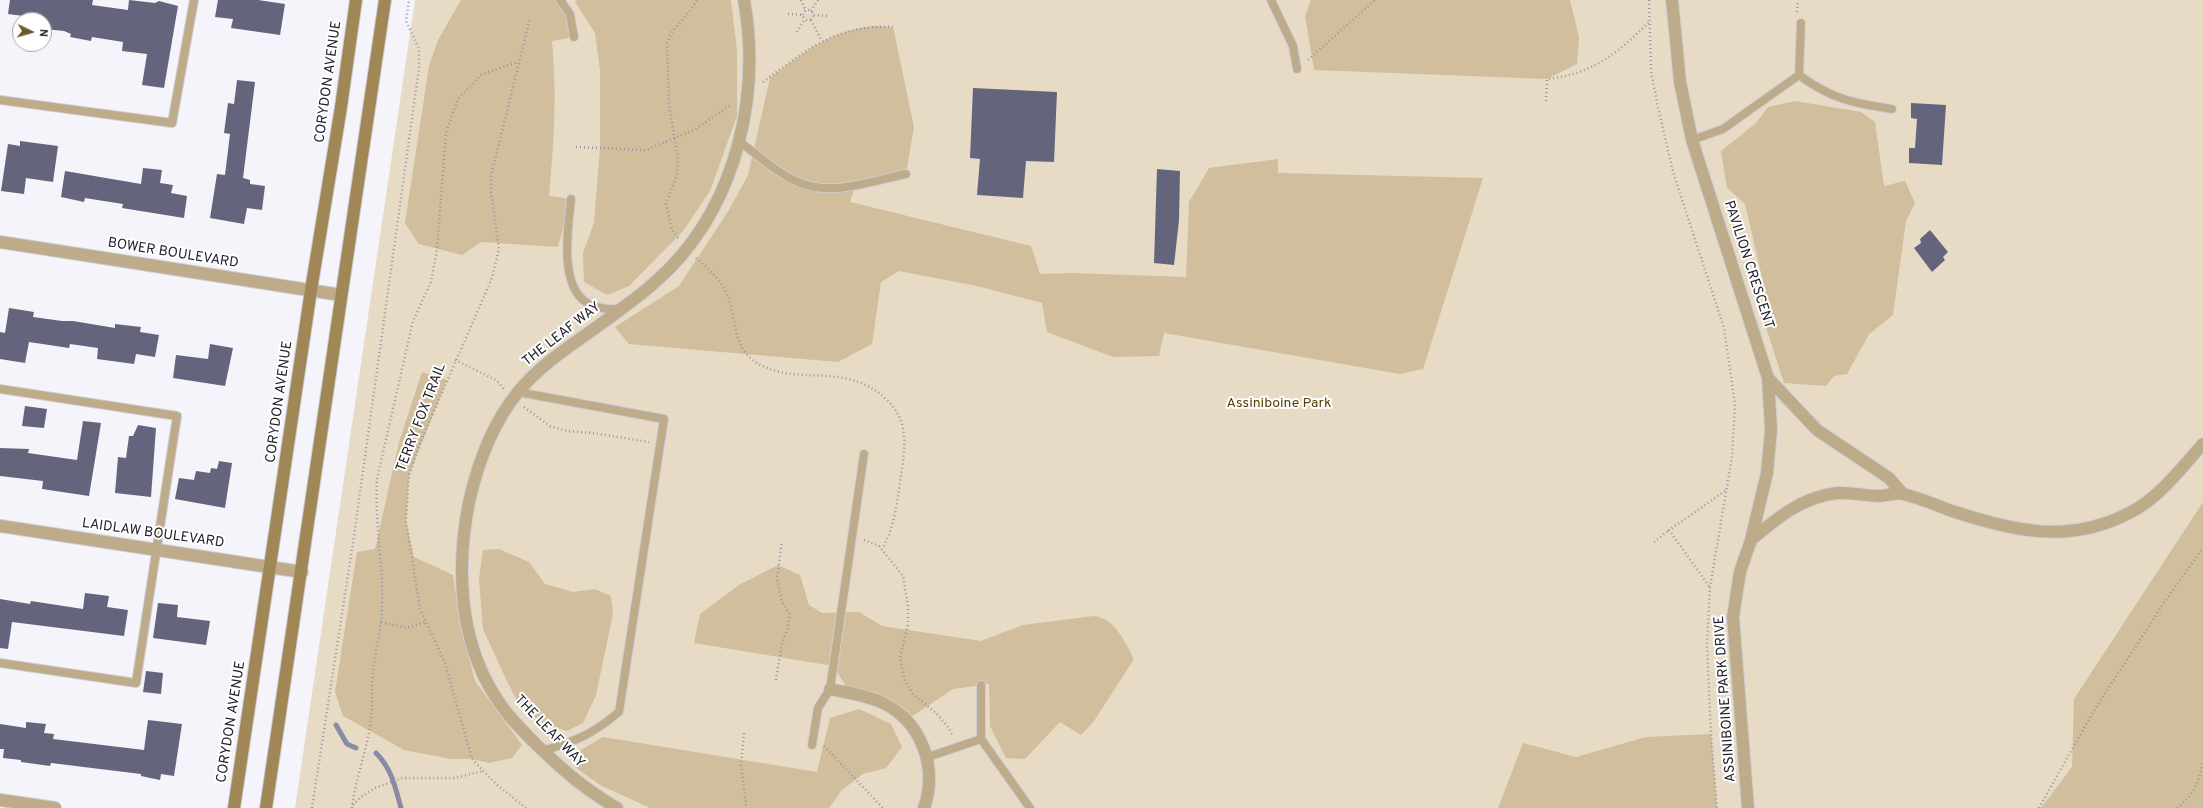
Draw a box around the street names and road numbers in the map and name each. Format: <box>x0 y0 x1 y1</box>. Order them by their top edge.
street label: CORYDON AVENUE <box>312 20 346 144</box>
street label: PAVILION CRESCENT <box>1719 199 1777 331</box>
street label: BOWER BOULEVARD <box>106 235 240 273</box>
street label: THE LEAF WAY <box>520 299 604 371</box>
street label: CORYDON AVENUE <box>263 340 297 464</box>
street label: TERRY FOX TRAIL <box>394 362 450 474</box>
street label: LAIDLAW BOULEVARD <box>81 516 225 552</box>
street label: ASSINIBOINE PARK DRIVE <box>1712 615 1740 783</box>
street label: CORYDON AVENUE <box>214 660 250 784</box>
street label: THE LEAF WAY <box>510 692 588 772</box>

